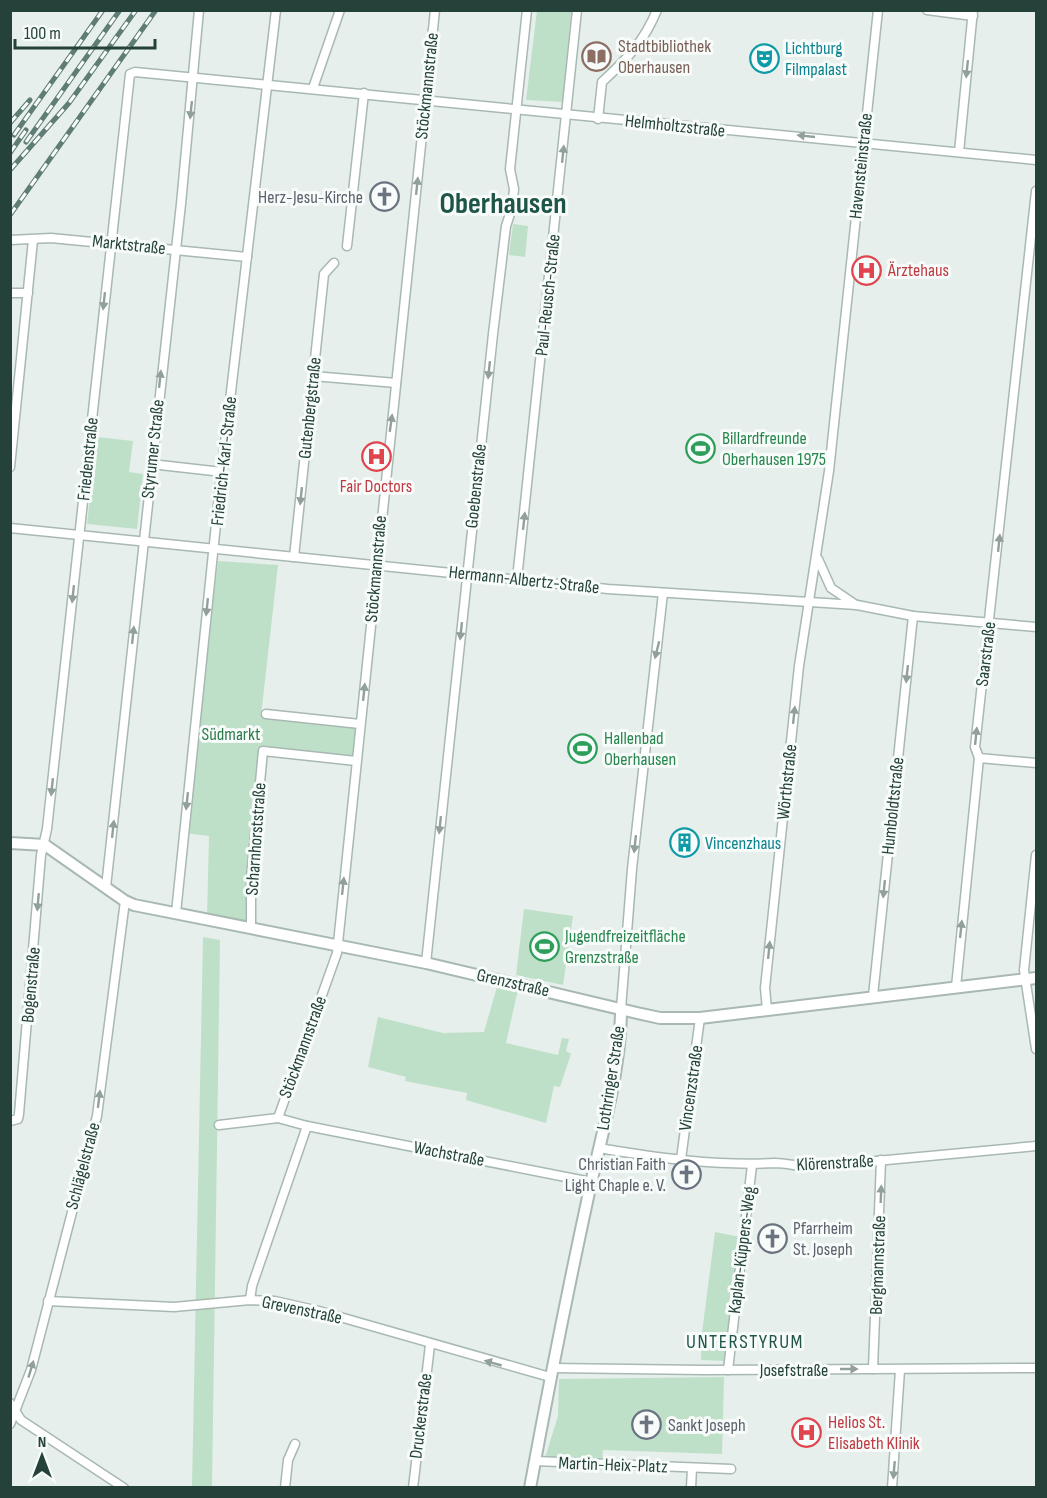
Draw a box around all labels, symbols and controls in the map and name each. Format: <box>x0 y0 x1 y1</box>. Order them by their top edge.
scale bar <box>15 12 154 50</box>
text: 100 m <box>24 23 61 44</box>
street label: Stöckmannstraße <box>411 32 443 140</box>
place label: Stadtbibliothek Oberhausen <box>618 36 711 78</box>
place label: Lichtburg Filmpalast <box>785 38 847 80</box>
library icon: Stadtbibliothek Oberhausen <box>581 40 613 72</box>
theatre icon: Lichtburg Filmpalast <box>748 42 780 74</box>
one-way arrow <box>962 59 972 78</box>
one-way arrow <box>186 101 196 120</box>
street label: Helmholtzstraße <box>624 110 726 142</box>
street label: Havensteinstraße <box>845 112 877 220</box>
one-way arrow <box>796 131 815 141</box>
one-way arrow <box>558 144 568 163</box>
one-way arrow <box>412 177 421 196</box>
church icon: Herz-Jesu-Kirche <box>368 181 400 213</box>
district label: Oberhausen <box>439 186 567 222</box>
place label: Herz-Jesu-Kirche <box>258 187 363 208</box>
street label: Marktstraße <box>91 231 167 259</box>
street label: Paul-Reusch-Straße <box>531 233 565 357</box>
hospital icon: Ärztehaus <box>851 254 883 286</box>
place label: Ärztehaus <box>887 260 949 281</box>
one-way arrow <box>99 291 109 310</box>
street label: Gutenbergstraße <box>294 356 326 460</box>
one-way arrow <box>484 360 494 379</box>
one-way arrow <box>156 369 165 388</box>
street label: Friedrich-Karl-Straße <box>207 395 241 527</box>
street label: Styrumer Straße <box>137 398 169 500</box>
one-way arrow <box>387 413 396 432</box>
street label: Friedenstraße <box>73 416 103 502</box>
place label: Billardfreunde Oberhausen 1975 <box>722 428 826 470</box>
sports icon: Billardfreunde Oberhausen 1975 <box>685 432 717 464</box>
hospital icon: Fair Doctors <box>360 441 392 473</box>
street label: Goebenstraße <box>461 443 491 529</box>
place label: Fair Doctors <box>340 476 412 497</box>
one-way arrow <box>296 487 306 506</box>
one-way arrow <box>519 511 529 530</box>
street label: Stöckmannstraße <box>361 515 391 623</box>
one-way arrow <box>994 533 1004 552</box>
street label: Hermann-Albertz-Straße <box>448 562 600 598</box>
one-way arrow <box>68 584 78 603</box>
one-way arrow <box>202 598 212 617</box>
street label: Saarstraße <box>972 620 1000 688</box>
one-way arrow <box>456 622 466 641</box>
one-way arrow <box>128 626 138 645</box>
one-way arrow <box>651 641 661 659</box>
one-way arrow <box>902 665 912 684</box>
one-way arrow <box>359 682 369 701</box>
one-way arrow <box>789 705 799 724</box>
park label: Südmarkt <box>202 724 261 745</box>
one-way arrow <box>971 727 981 746</box>
place label: Hallenbad Oberhausen <box>604 728 676 770</box>
sports icon: Hallenbad Oberhausen <box>567 732 599 764</box>
street label: Wörthstraße <box>773 743 801 821</box>
street label: Humboldtstraße <box>877 756 909 856</box>
one-way arrow <box>47 778 57 797</box>
street label: Scharnhorststraße <box>242 782 270 896</box>
one-way arrow <box>182 791 192 810</box>
one-way arrow <box>435 816 445 835</box>
one-way arrow <box>108 820 118 839</box>
building icon: Vincenzhaus <box>668 827 700 859</box>
place label: Vincenzhaus <box>705 833 781 854</box>
one-way arrow <box>630 834 640 853</box>
one-way arrow <box>338 876 348 895</box>
one-way arrow <box>879 879 889 898</box>
one-way arrow <box>33 893 42 912</box>
one-way arrow <box>956 919 966 938</box>
place label: Jugendfreizeitfläche Grenzstraße <box>564 926 686 968</box>
sports icon: Jugendfreizeitfläche Grenzstraße <box>528 930 560 962</box>
one-way arrow <box>764 941 774 960</box>
street label: Bogenstraße <box>17 946 45 1024</box>
street label: Grenzstraße <box>475 964 551 1002</box>
street label: Stöckmannstraße <box>275 993 331 1101</box>
street label: Lothringer Straße <box>592 1024 630 1132</box>
street label: Vincenzstraße <box>675 1044 707 1132</box>
one-way arrow <box>95 1089 104 1108</box>
street label: Schlägelstraße <box>61 1120 105 1212</box>
street label: Wachstraße <box>412 1137 486 1171</box>
street label: Klörenstraße <box>796 1150 874 1176</box>
place label: Christian Faith Light Chaple e. V. <box>565 1154 666 1196</box>
church icon: Christian Faith Light Chaple e. V. <box>671 1158 703 1190</box>
street label: Kaplan-Küppers-Weg <box>724 1185 760 1315</box>
one-way arrow <box>876 1185 885 1204</box>
street label: Bergmannstraße <box>866 1215 890 1315</box>
place label: Pfarrheim St. Joseph <box>793 1218 853 1260</box>
church icon: Pfarrheim St. Joseph <box>756 1222 788 1254</box>
street label: Grevenstraße <box>260 1291 344 1329</box>
district label: UNTERSTYRUM <box>686 1330 804 1354</box>
one-way arrow <box>484 1358 502 1367</box>
one-way arrow <box>27 1360 36 1378</box>
street label: Josefstraße <box>759 1360 828 1381</box>
one-way arrow <box>840 1364 859 1374</box>
street label: Druckerstraße <box>405 1372 437 1460</box>
church icon: Sankt Joseph <box>631 1409 663 1441</box>
place label: Helios St. Elisabeth Klinik <box>828 1412 920 1454</box>
place label: Sankt Joseph <box>668 1415 746 1436</box>
hospital icon: Helios St. Elisabeth Klinik <box>791 1416 823 1448</box>
north arrow <box>12 1426 72 1486</box>
text: N <box>38 1433 46 1452</box>
street label: Martin-Heix-Platz <box>558 1453 668 1477</box>
one-way arrow <box>889 1461 899 1480</box>

